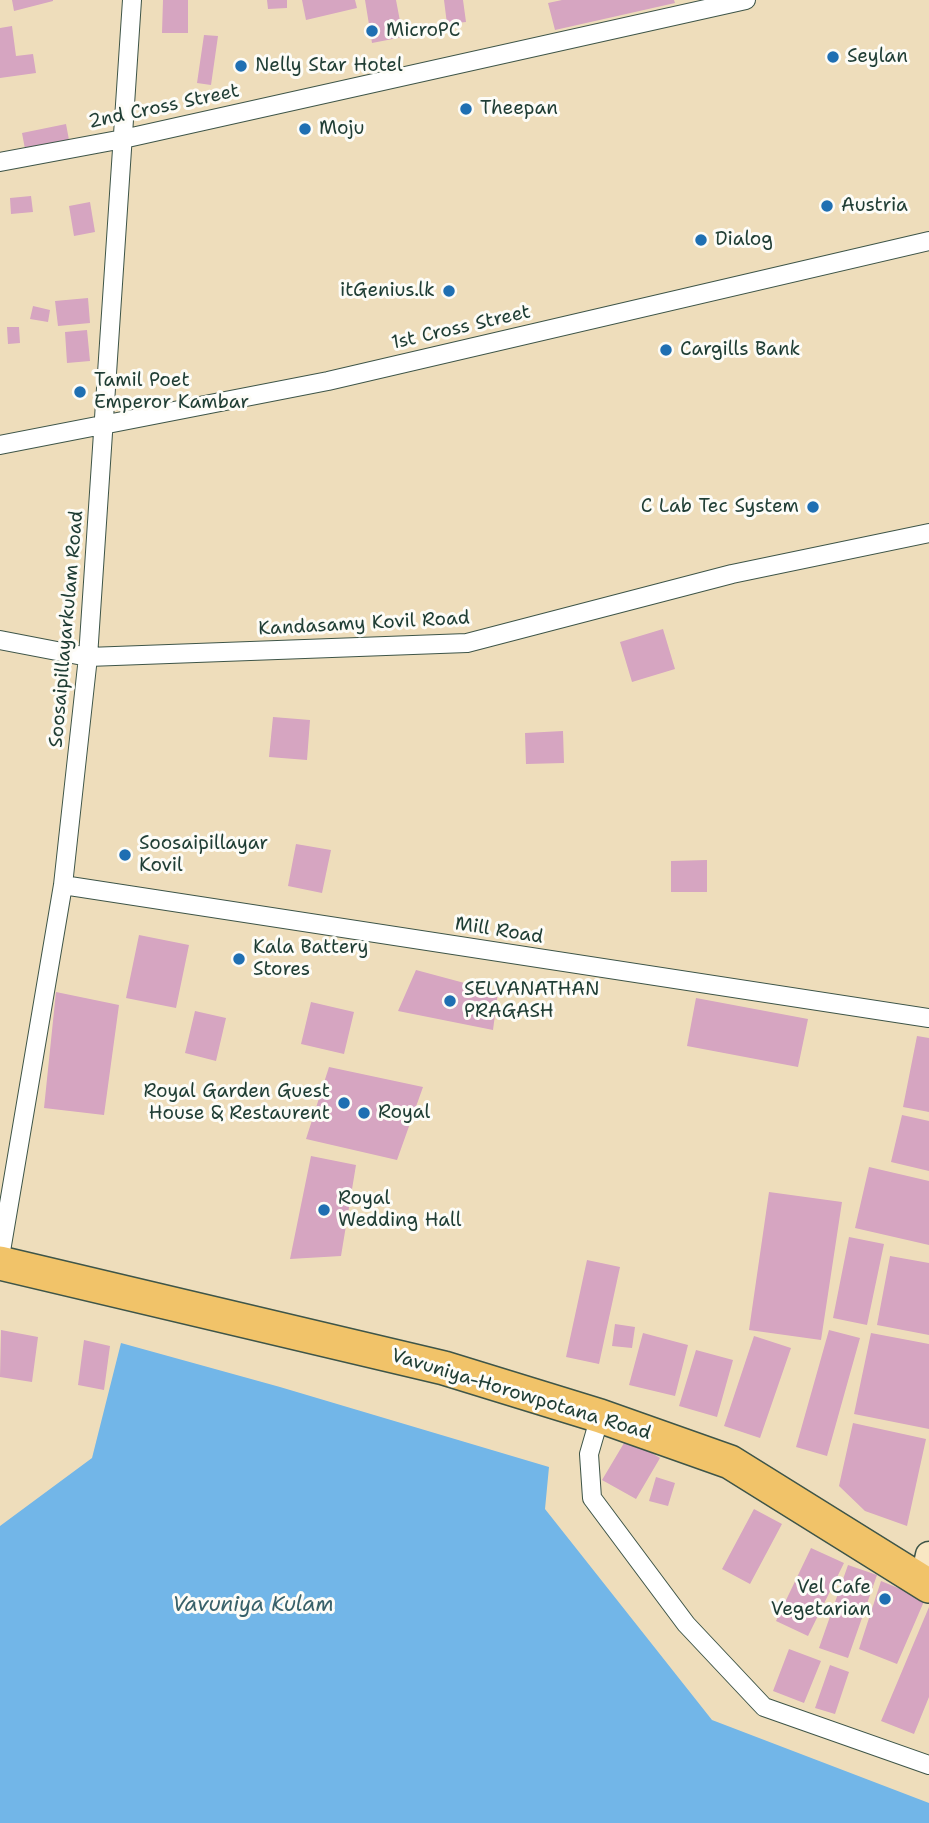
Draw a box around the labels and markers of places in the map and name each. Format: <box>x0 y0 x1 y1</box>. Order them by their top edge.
place label: MicroPC <box>386 20 460 42</box>
marker: MicroPC <box>364 23 380 39</box>
place label: Seylan <box>847 46 908 68</box>
marker: Seylan <box>825 49 841 65</box>
place label: Nelly Star Hotel <box>255 55 403 77</box>
marker: Nelly Star Hotel <box>233 58 249 74</box>
place label: Theepan <box>480 98 558 120</box>
marker: Theepan <box>458 101 474 117</box>
place label: Moju <box>319 118 364 140</box>
marker: Moju <box>297 121 313 137</box>
place label: Austria <box>841 195 908 217</box>
marker: Austria <box>819 198 835 214</box>
place label: Dialog <box>715 229 773 251</box>
marker: Dialog <box>693 232 709 248</box>
place label: itGenius.lk <box>340 280 435 302</box>
marker: itGenius.lk <box>441 283 457 299</box>
place label: Cargills Bank <box>680 339 800 361</box>
marker: Cargills Bank <box>658 342 674 358</box>
place label: Tamil Poet Emperor Kambar <box>94 370 249 414</box>
marker: Tamil Poet Emperor Kambar <box>72 384 88 400</box>
place label: C Lab Tec System <box>641 496 799 518</box>
marker: C Lab Tec System <box>805 499 821 515</box>
place label: Soosaipillayar Kovil <box>139 833 268 877</box>
marker: Soosaipillayar Kovil <box>117 847 133 863</box>
place label: Kala Battery Stores <box>253 937 368 981</box>
marker: Kala Battery Stores <box>231 951 247 967</box>
place label: SELVANATHAN PRAGASH <box>464 979 599 1023</box>
marker: SELVANATHAN PRAGASH <box>442 993 458 1009</box>
place label: Royal Garden Guest House & Restaurent <box>144 1081 330 1125</box>
marker: Royal Garden Guest House & Restaurent <box>336 1095 352 1111</box>
place label: Royal <box>378 1102 430 1124</box>
marker: Royal <box>356 1105 372 1121</box>
place label: Royal Wedding Hall <box>338 1188 461 1232</box>
marker: Royal Wedding Hall <box>316 1202 332 1218</box>
place label: Vel Cafe Vegetarian <box>771 1577 871 1621</box>
marker: Vel Cafe Vegetarian <box>877 1591 893 1607</box>

